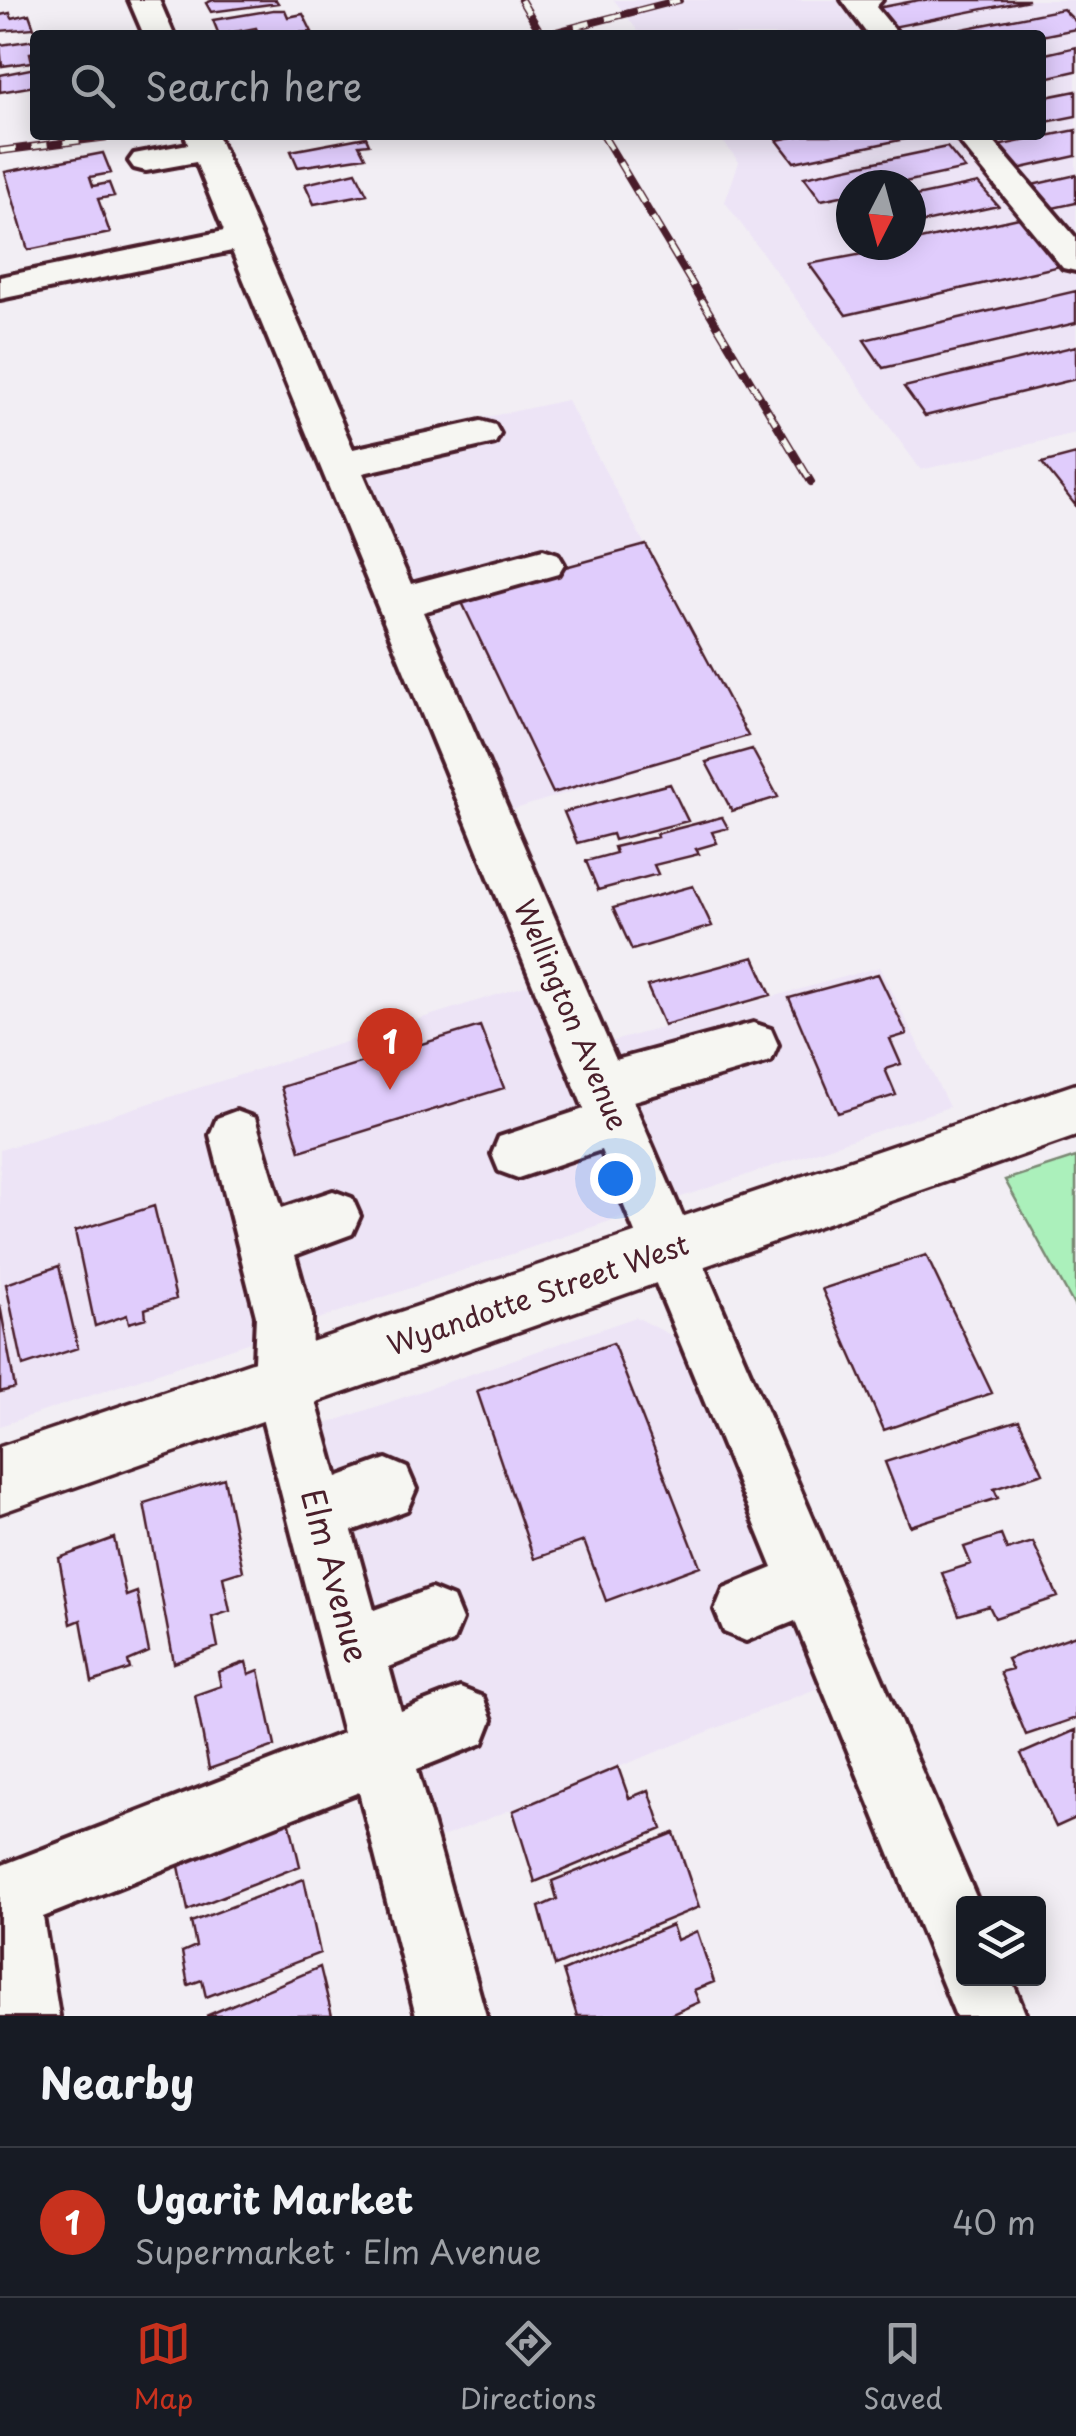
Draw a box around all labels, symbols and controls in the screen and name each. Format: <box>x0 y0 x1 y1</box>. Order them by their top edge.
search box <box>30 30 1046 140</box>
text: Search here <box>145 57 362 114</box>
icon: search <box>65 58 120 113</box>
north arrow <box>836 170 926 260</box>
street label: Wellington Avenue <box>504 892 640 1136</box>
pin: 1 <box>358 1008 422 1090</box>
your location <box>590 1153 641 1204</box>
street label: Wyandotte Street West <box>381 1222 694 1365</box>
street label: Elm Avenue <box>290 1483 382 1668</box>
map controls <box>956 1896 1046 1986</box>
button: layers <box>956 1896 1046 1986</box>
text: Nearby <box>40 2050 194 2113</box>
text: Ugarit Market <box>135 2170 414 2227</box>
text: 1 <box>65 2198 80 2246</box>
text: 40 m <box>952 2198 1036 2246</box>
text: Supermarket · Elm Avenue <box>135 2227 541 2275</box>
tab: Map <box>133 2316 193 2419</box>
tab: Directions <box>460 2316 596 2419</box>
tab: Saved <box>863 2316 943 2419</box>

